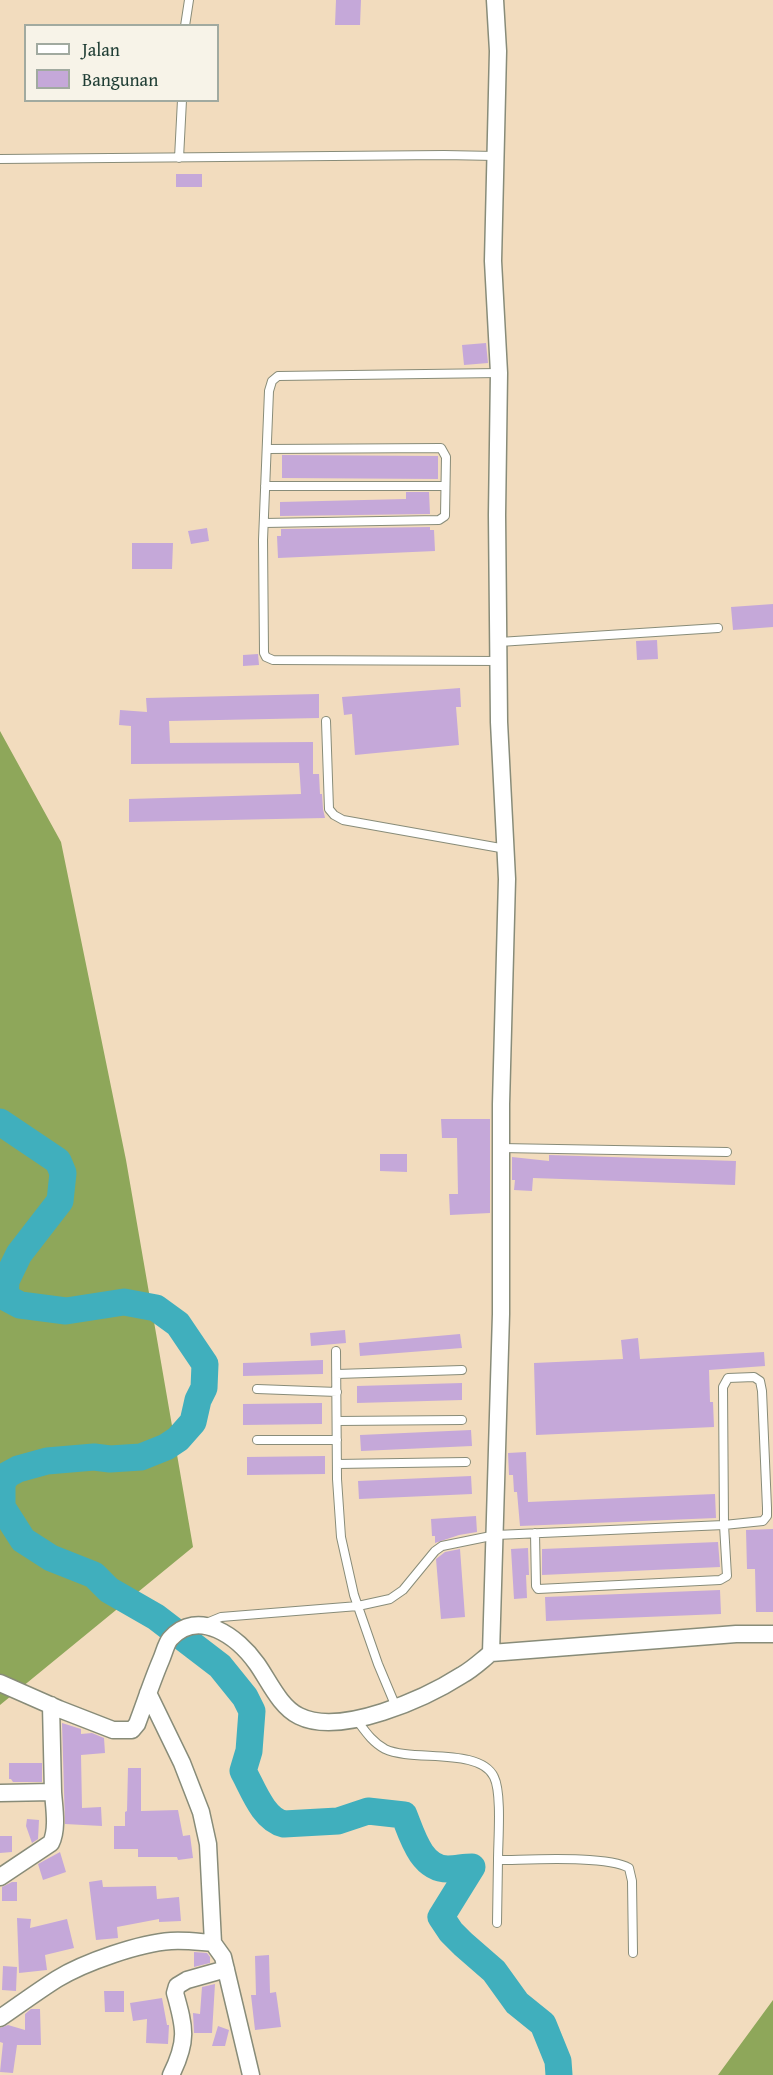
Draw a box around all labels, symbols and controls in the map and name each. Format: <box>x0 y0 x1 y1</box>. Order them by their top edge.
legend <box>24 24 219 102</box>
text: Jalan <box>82 36 120 63</box>
text: Bangunan <box>82 66 158 93</box>

